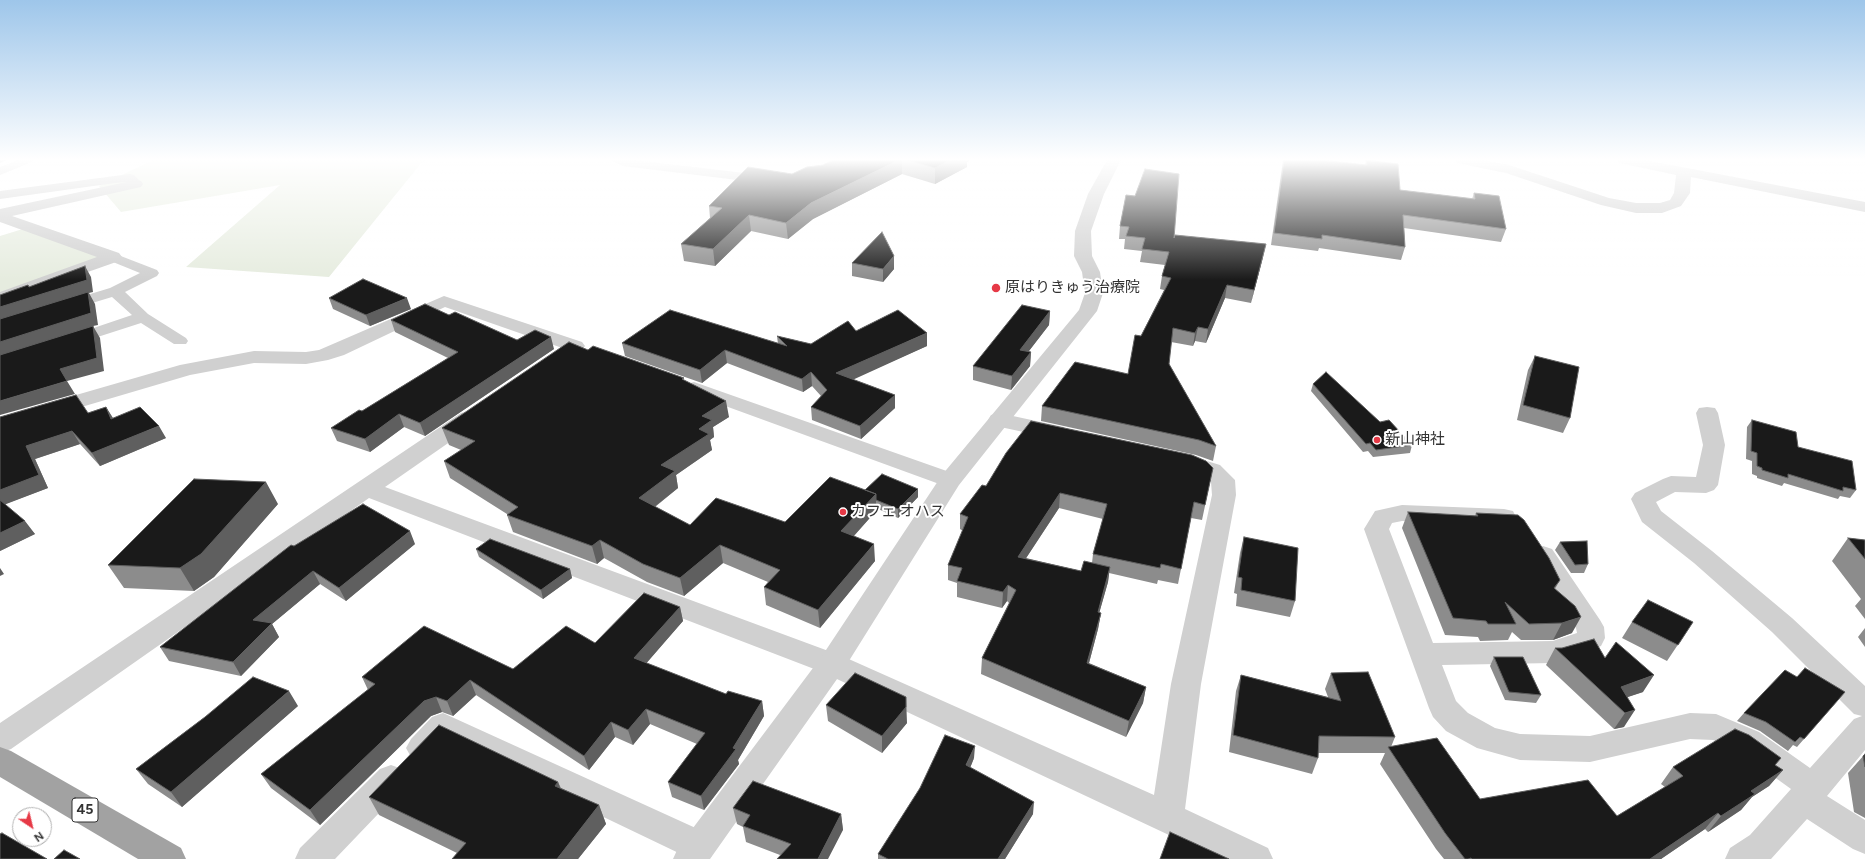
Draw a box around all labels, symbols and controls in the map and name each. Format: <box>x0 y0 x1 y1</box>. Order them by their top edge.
place label: 原はりきゅう治療院 <box>1005 279 1140 297</box>
marker: 原はりきゅう治療院 <box>990 282 1002 294</box>
place label: 新山神社 <box>1385 431 1445 449</box>
marker: 新山神社 <box>1372 435 1382 445</box>
place label: カフェ オハス <box>851 503 945 521</box>
marker: カフェ オハス <box>838 507 848 517</box>
road number: 45 <box>72 798 98 822</box>
north arrow <box>12 807 52 847</box>
text: N <box>31 829 46 844</box>

